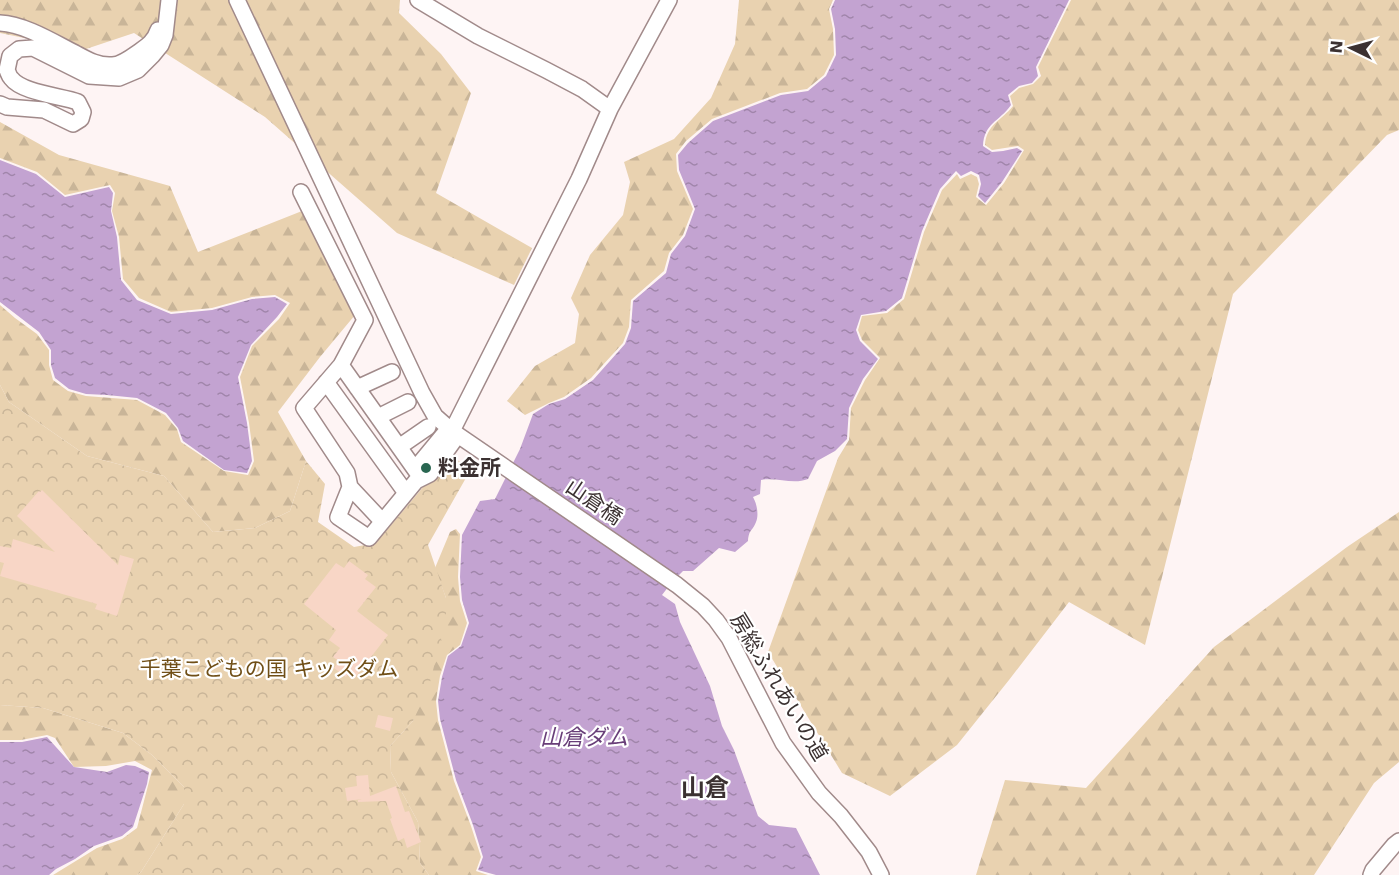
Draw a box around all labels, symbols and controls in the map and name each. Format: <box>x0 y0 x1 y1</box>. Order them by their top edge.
north arrow <box>1321 18 1381 78</box>
text: N <box>1327 39 1347 54</box>
place label: 料金所 <box>438 456 501 480</box>
marker: 料金所 <box>419 461 433 475</box>
street label: 山倉橋 <box>561 474 627 530</box>
street label: 房総ふれあいの道 <box>725 609 833 765</box>
park label: 千葉こどもの国 キッズダム <box>140 657 398 681</box>
water label: 山倉ダム <box>540 725 628 750</box>
district label: 山倉 <box>681 774 729 802</box>

